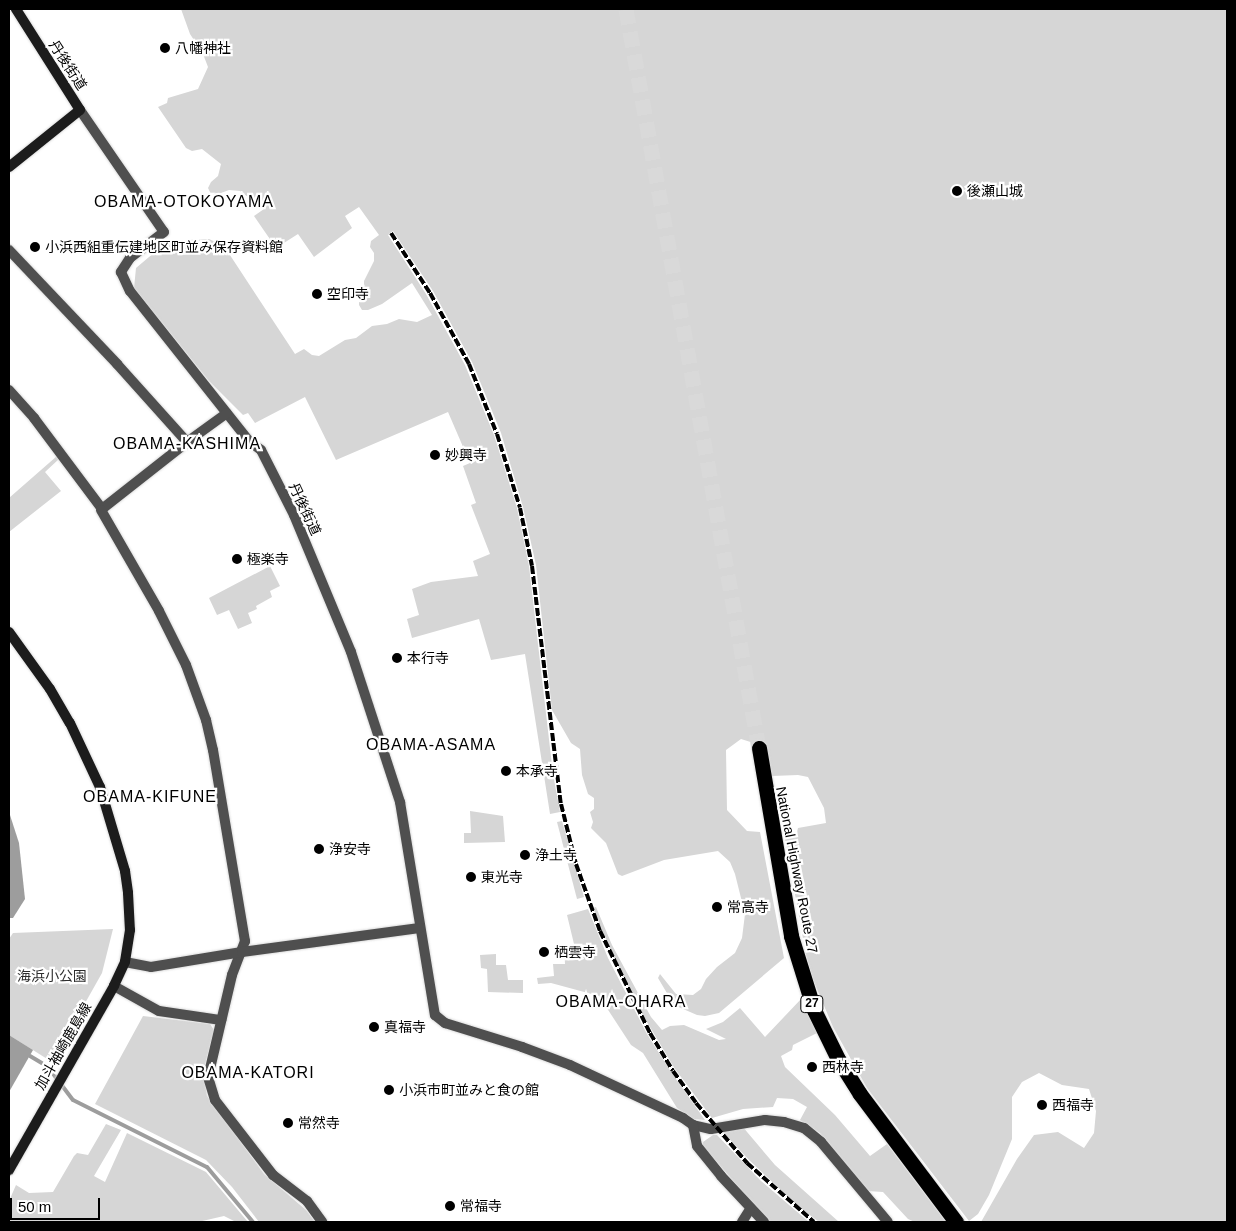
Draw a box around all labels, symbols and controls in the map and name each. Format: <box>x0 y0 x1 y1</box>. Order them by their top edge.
street label: 丹後街道 <box>46 37 90 93</box>
place label: 八幡神社 <box>175 40 231 56</box>
marker: 八幡神社 <box>159 42 171 54</box>
place label: 後瀬山城 <box>967 183 1023 199</box>
marker: 後瀬山城 <box>951 185 963 197</box>
district label: OBAMA-OTOKOYAMA <box>92 192 276 212</box>
place label: 小浜西組重伝建地区町並み保存資料館 <box>45 239 283 255</box>
marker: 小浜西組重伝建地区町並み保存資料館 <box>29 241 41 253</box>
place label: 空印寺 <box>327 286 369 302</box>
marker: 空印寺 <box>311 288 323 300</box>
district label: OBAMA-KASHIMA <box>111 434 263 454</box>
place label: 妙興寺 <box>445 447 487 463</box>
marker: 妙興寺 <box>429 449 441 461</box>
street label: 丹後街道 <box>286 480 324 538</box>
place label: 極楽寺 <box>247 551 289 567</box>
marker: 極楽寺 <box>231 553 243 565</box>
place label: 本行寺 <box>407 650 449 666</box>
marker: 本行寺 <box>391 652 403 664</box>
district label: OBAMA-ASAMA <box>365 735 497 755</box>
place label: 本承寺 <box>516 763 558 779</box>
marker: 本承寺 <box>500 765 512 777</box>
street label: National Highway Route 27 <box>773 785 821 955</box>
district label: OBAMA-KIFUNE <box>82 787 218 807</box>
place label: 浄安寺 <box>329 841 371 857</box>
marker: 浄安寺 <box>313 843 325 855</box>
place label: 浄土寺 <box>535 847 577 863</box>
marker: 浄土寺 <box>519 849 531 861</box>
place label: 東光寺 <box>481 869 523 885</box>
marker: 東光寺 <box>465 871 477 883</box>
place label: 常高寺 <box>727 899 769 915</box>
marker: 常高寺 <box>711 901 723 913</box>
place label: 栖雲寺 <box>554 944 596 960</box>
marker: 栖雲寺 <box>538 946 550 958</box>
park label: 海浜小公園 <box>17 968 87 984</box>
district label: OBAMA-OHARA <box>554 992 688 1012</box>
road number: 27 <box>800 994 824 1014</box>
street label: 加斗袖崎鹿島線 <box>31 999 95 1093</box>
place label: 真福寺 <box>384 1019 426 1035</box>
marker: 真福寺 <box>368 1021 380 1033</box>
place label: 西林寺 <box>822 1059 864 1075</box>
marker: 西林寺 <box>806 1061 818 1073</box>
district label: OBAMA-KATORI <box>180 1063 316 1083</box>
place label: 小浜市町並みと食の館 <box>399 1082 539 1098</box>
marker: 小浜市町並みと食の館 <box>383 1084 395 1096</box>
place label: 西福寺 <box>1052 1097 1094 1113</box>
marker: 西福寺 <box>1036 1099 1048 1111</box>
place label: 常然寺 <box>298 1115 340 1131</box>
marker: 常然寺 <box>282 1117 294 1129</box>
scale bar <box>12 1188 102 1220</box>
text: 50 m <box>18 1198 51 1215</box>
place label: 常福寺 <box>460 1198 502 1214</box>
marker: 常福寺 <box>444 1200 456 1212</box>

